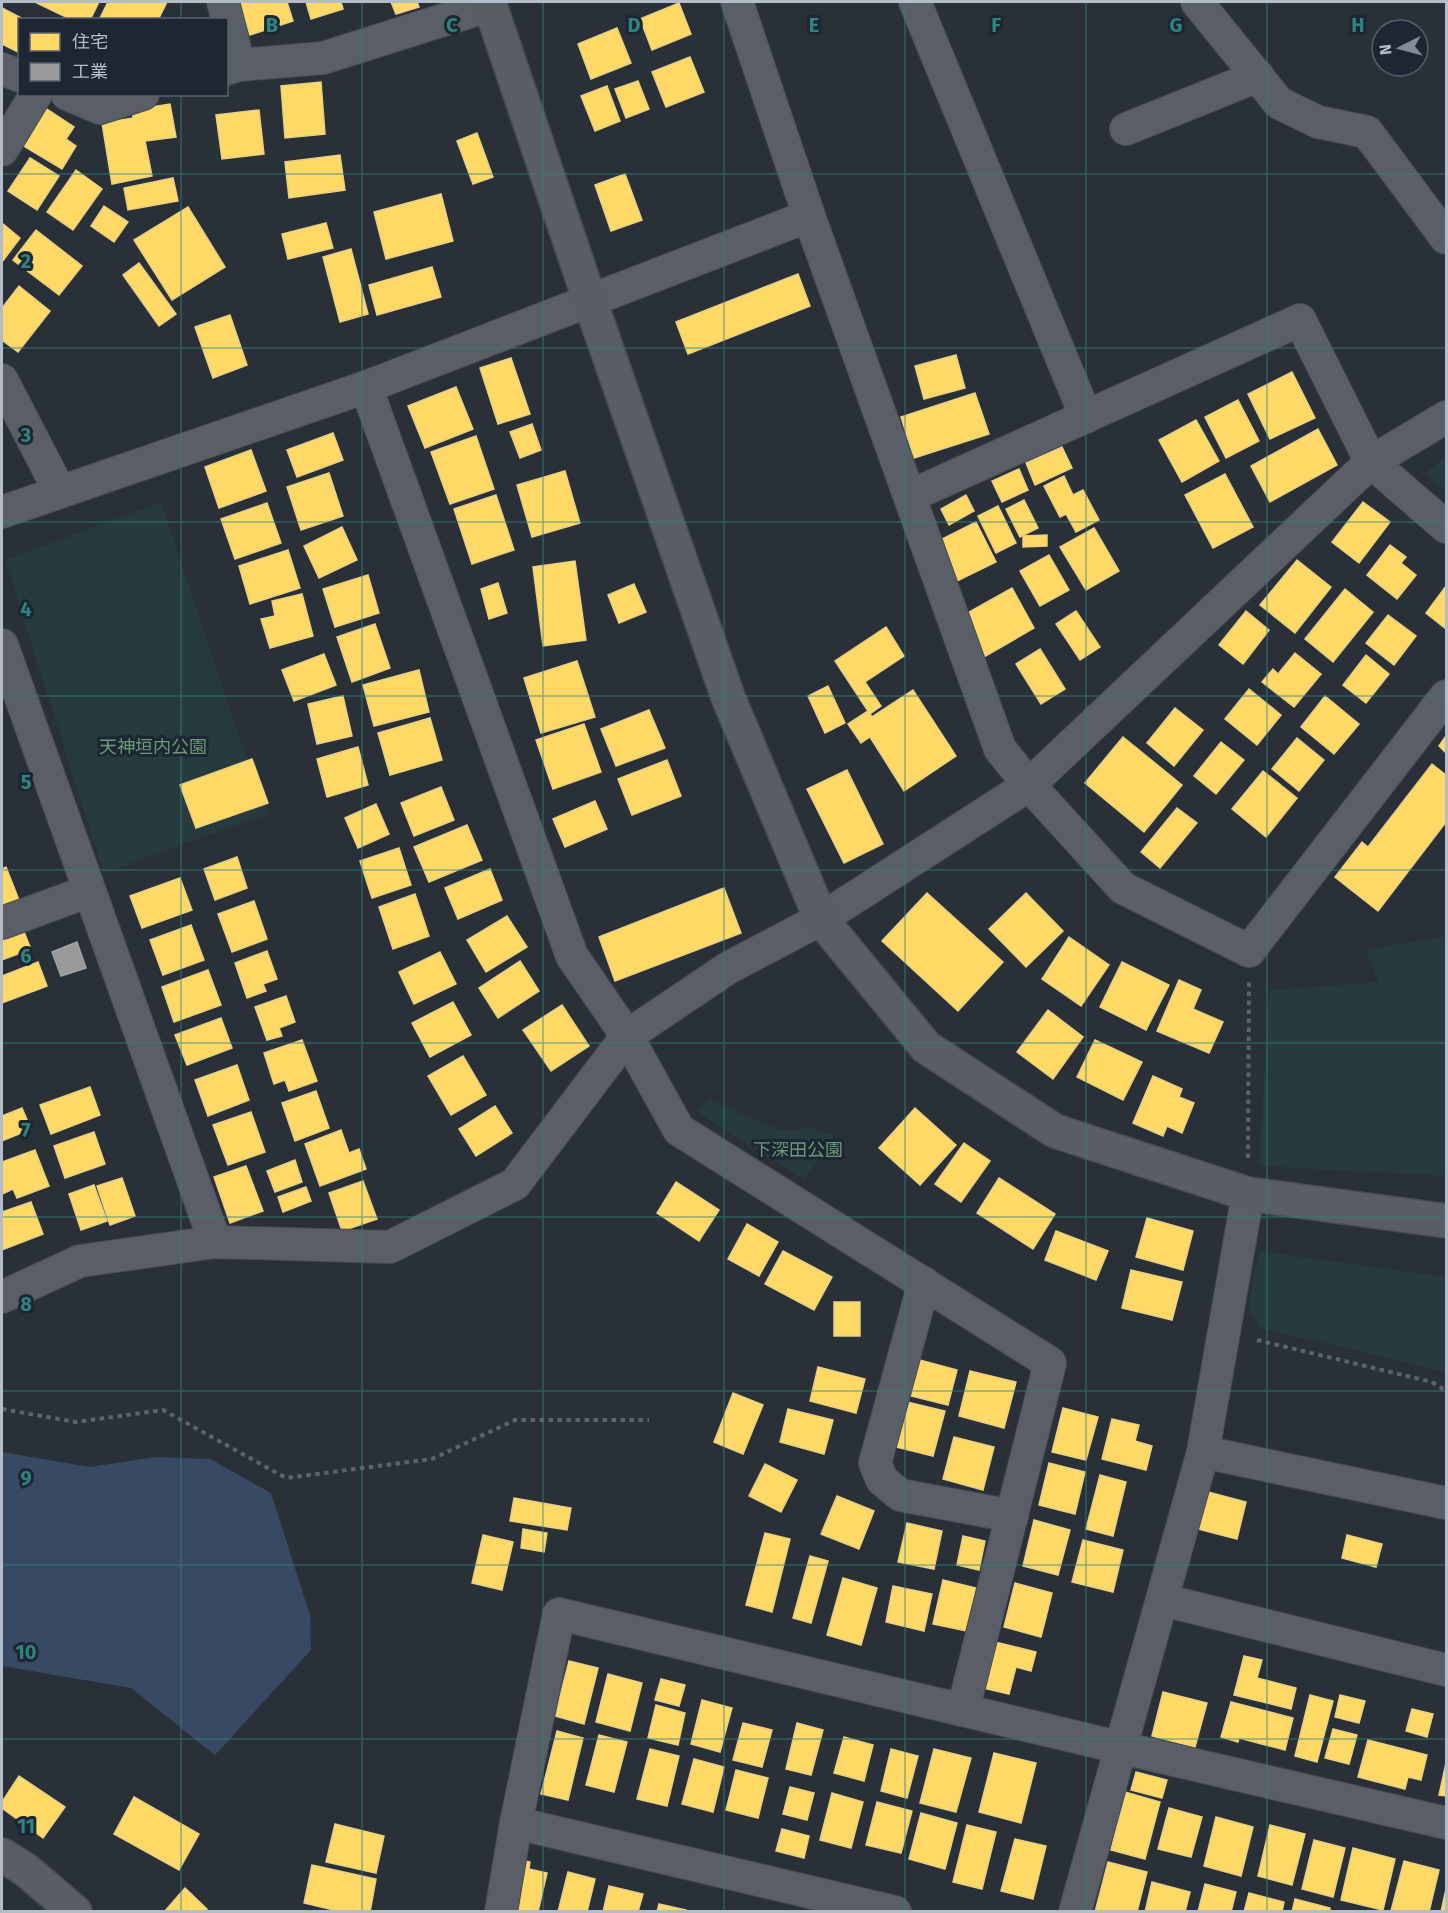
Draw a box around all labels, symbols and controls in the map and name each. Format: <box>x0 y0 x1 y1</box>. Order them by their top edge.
text: B <box>266 13 278 37</box>
text: C <box>446 13 458 37</box>
text: D <box>627 13 641 37</box>
text: E <box>809 13 819 37</box>
text: F <box>991 13 1001 37</box>
text: G <box>1170 13 1182 37</box>
text: H <box>1351 13 1365 37</box>
legend <box>18 18 228 96</box>
north arrow <box>1370 18 1430 78</box>
text: 住宅 <box>72 31 108 53</box>
text: N <box>1376 43 1396 56</box>
text: 工業 <box>72 61 108 83</box>
text: 2 <box>21 249 31 273</box>
text: 3 <box>20 423 31 447</box>
text: 4 <box>20 597 32 621</box>
park label: 天神垣内公園 <box>99 736 207 758</box>
text: 5 <box>21 770 32 794</box>
text: 6 <box>20 944 32 968</box>
text: 7 <box>21 1118 31 1142</box>
park label: 下深田公園 <box>753 1139 843 1161</box>
text: 8 <box>20 1292 32 1316</box>
text: 9 <box>20 1466 32 1490</box>
text: 10 <box>16 1640 36 1664</box>
text: 11 <box>17 1814 35 1838</box>

